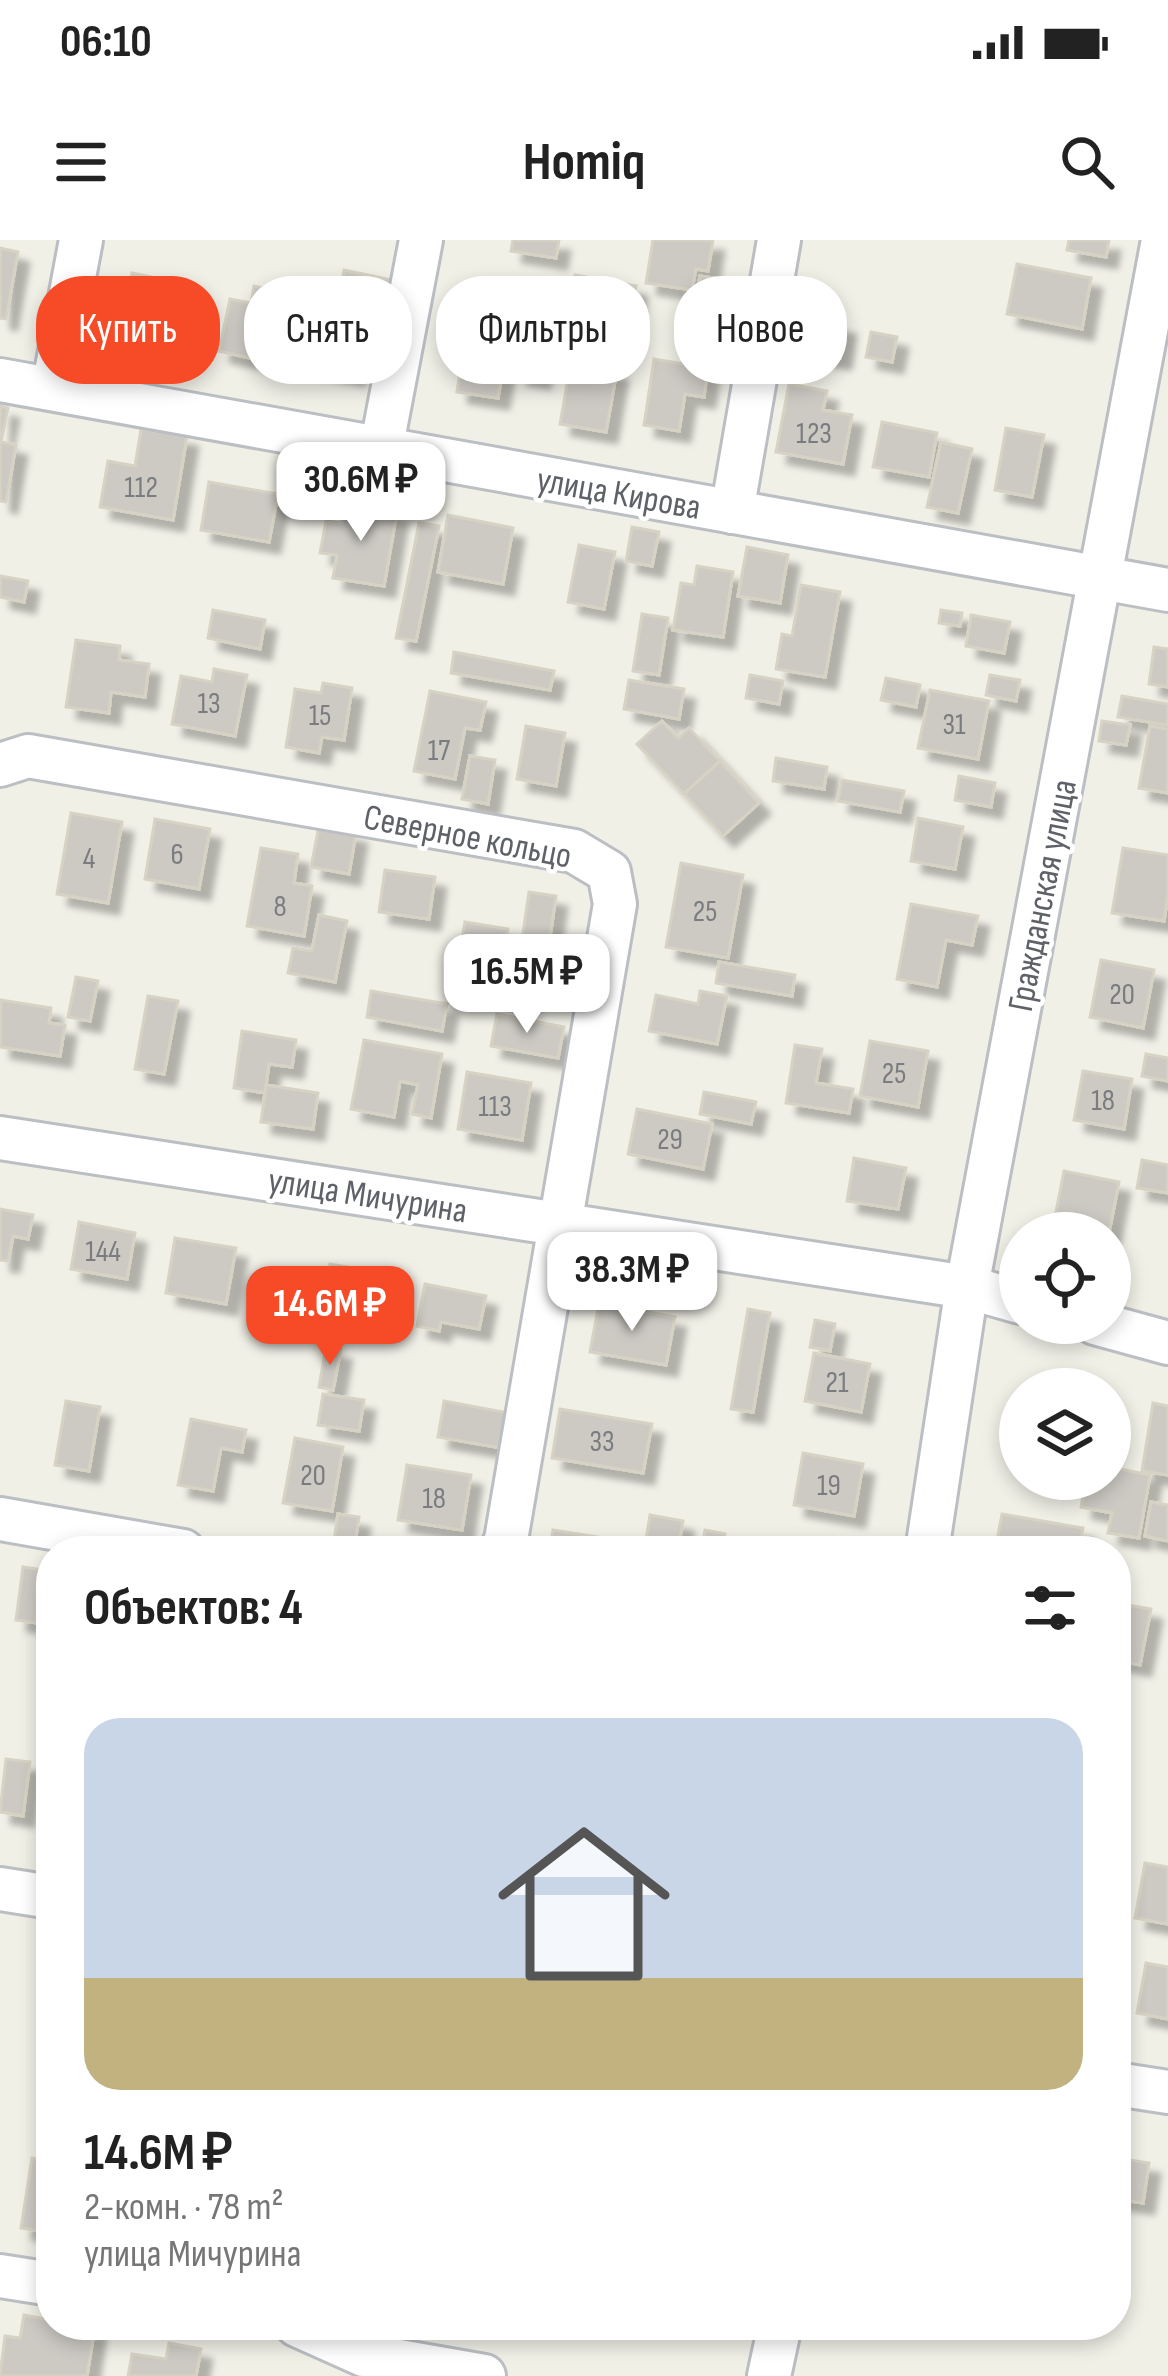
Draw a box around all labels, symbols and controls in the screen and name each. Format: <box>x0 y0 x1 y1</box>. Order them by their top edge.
text: 06:10 <box>60 15 152 70</box>
icon: menu <box>48 129 114 195</box>
icon: search <box>1054 129 1120 195</box>
text: Homiq <box>523 130 645 195</box>
chip: Купить <box>36 276 220 384</box>
chip: Снять <box>244 276 412 384</box>
chip: Фильтры <box>436 276 650 384</box>
chip: Новое <box>674 276 847 384</box>
house number: 123 <box>796 416 832 452</box>
pin: 30.6M ₽ <box>250 442 472 544</box>
text: 30.6M ₽ <box>303 457 419 504</box>
street label: улица Кирова <box>533 459 704 530</box>
house number: 112 <box>124 470 158 506</box>
house number: 13 <box>197 686 221 722</box>
house number: 15 <box>309 698 331 734</box>
house number: 31 <box>942 707 966 743</box>
house number: 17 <box>428 733 450 769</box>
street label: Гражданская улица <box>1000 776 1087 1015</box>
street label: Северное кольцо <box>360 796 575 879</box>
house number: 6 <box>170 837 184 873</box>
house number: 4 <box>83 841 95 877</box>
house number: 8 <box>273 889 287 925</box>
house number: 25 <box>693 894 717 930</box>
pin: 16.5M ₽ <box>416 934 638 1036</box>
text: 16.5M ₽ <box>471 949 583 996</box>
house number: 20 <box>1109 977 1135 1013</box>
house number: 25 <box>882 1056 906 1092</box>
house number: 18 <box>1091 1083 1115 1119</box>
house number: 113 <box>478 1089 512 1125</box>
house number: 29 <box>657 1122 683 1158</box>
street label: улица Мичурина <box>265 1160 470 1233</box>
map controls <box>999 1212 1131 1500</box>
button: locate <box>999 1212 1131 1344</box>
pin: 38.3M ₽ <box>521 1232 743 1334</box>
house number: 144 <box>85 1234 121 1270</box>
text: 38.3M ₽ <box>574 1247 690 1294</box>
pin: 14.6M ₽ <box>219 1266 441 1368</box>
text: 14.6M ₽ <box>273 1281 387 1328</box>
house number: 21 <box>826 1365 849 1401</box>
button: layers <box>999 1368 1131 1500</box>
house number: 33 <box>589 1424 615 1460</box>
house number: 20 <box>300 1458 326 1494</box>
house number: 19 <box>817 1468 841 1504</box>
house number: 18 <box>422 1481 446 1517</box>
icon: filters <box>1017 1575 1083 1641</box>
text: Объектов: 4 <box>84 1578 303 1639</box>
icon: home <box>476 1796 692 2012</box>
text: 14.6M ₽ <box>84 2123 233 2184</box>
text: 2-комн. · 78 m² <box>84 2184 284 2231</box>
text: улица Мичурина <box>84 2231 302 2278</box>

